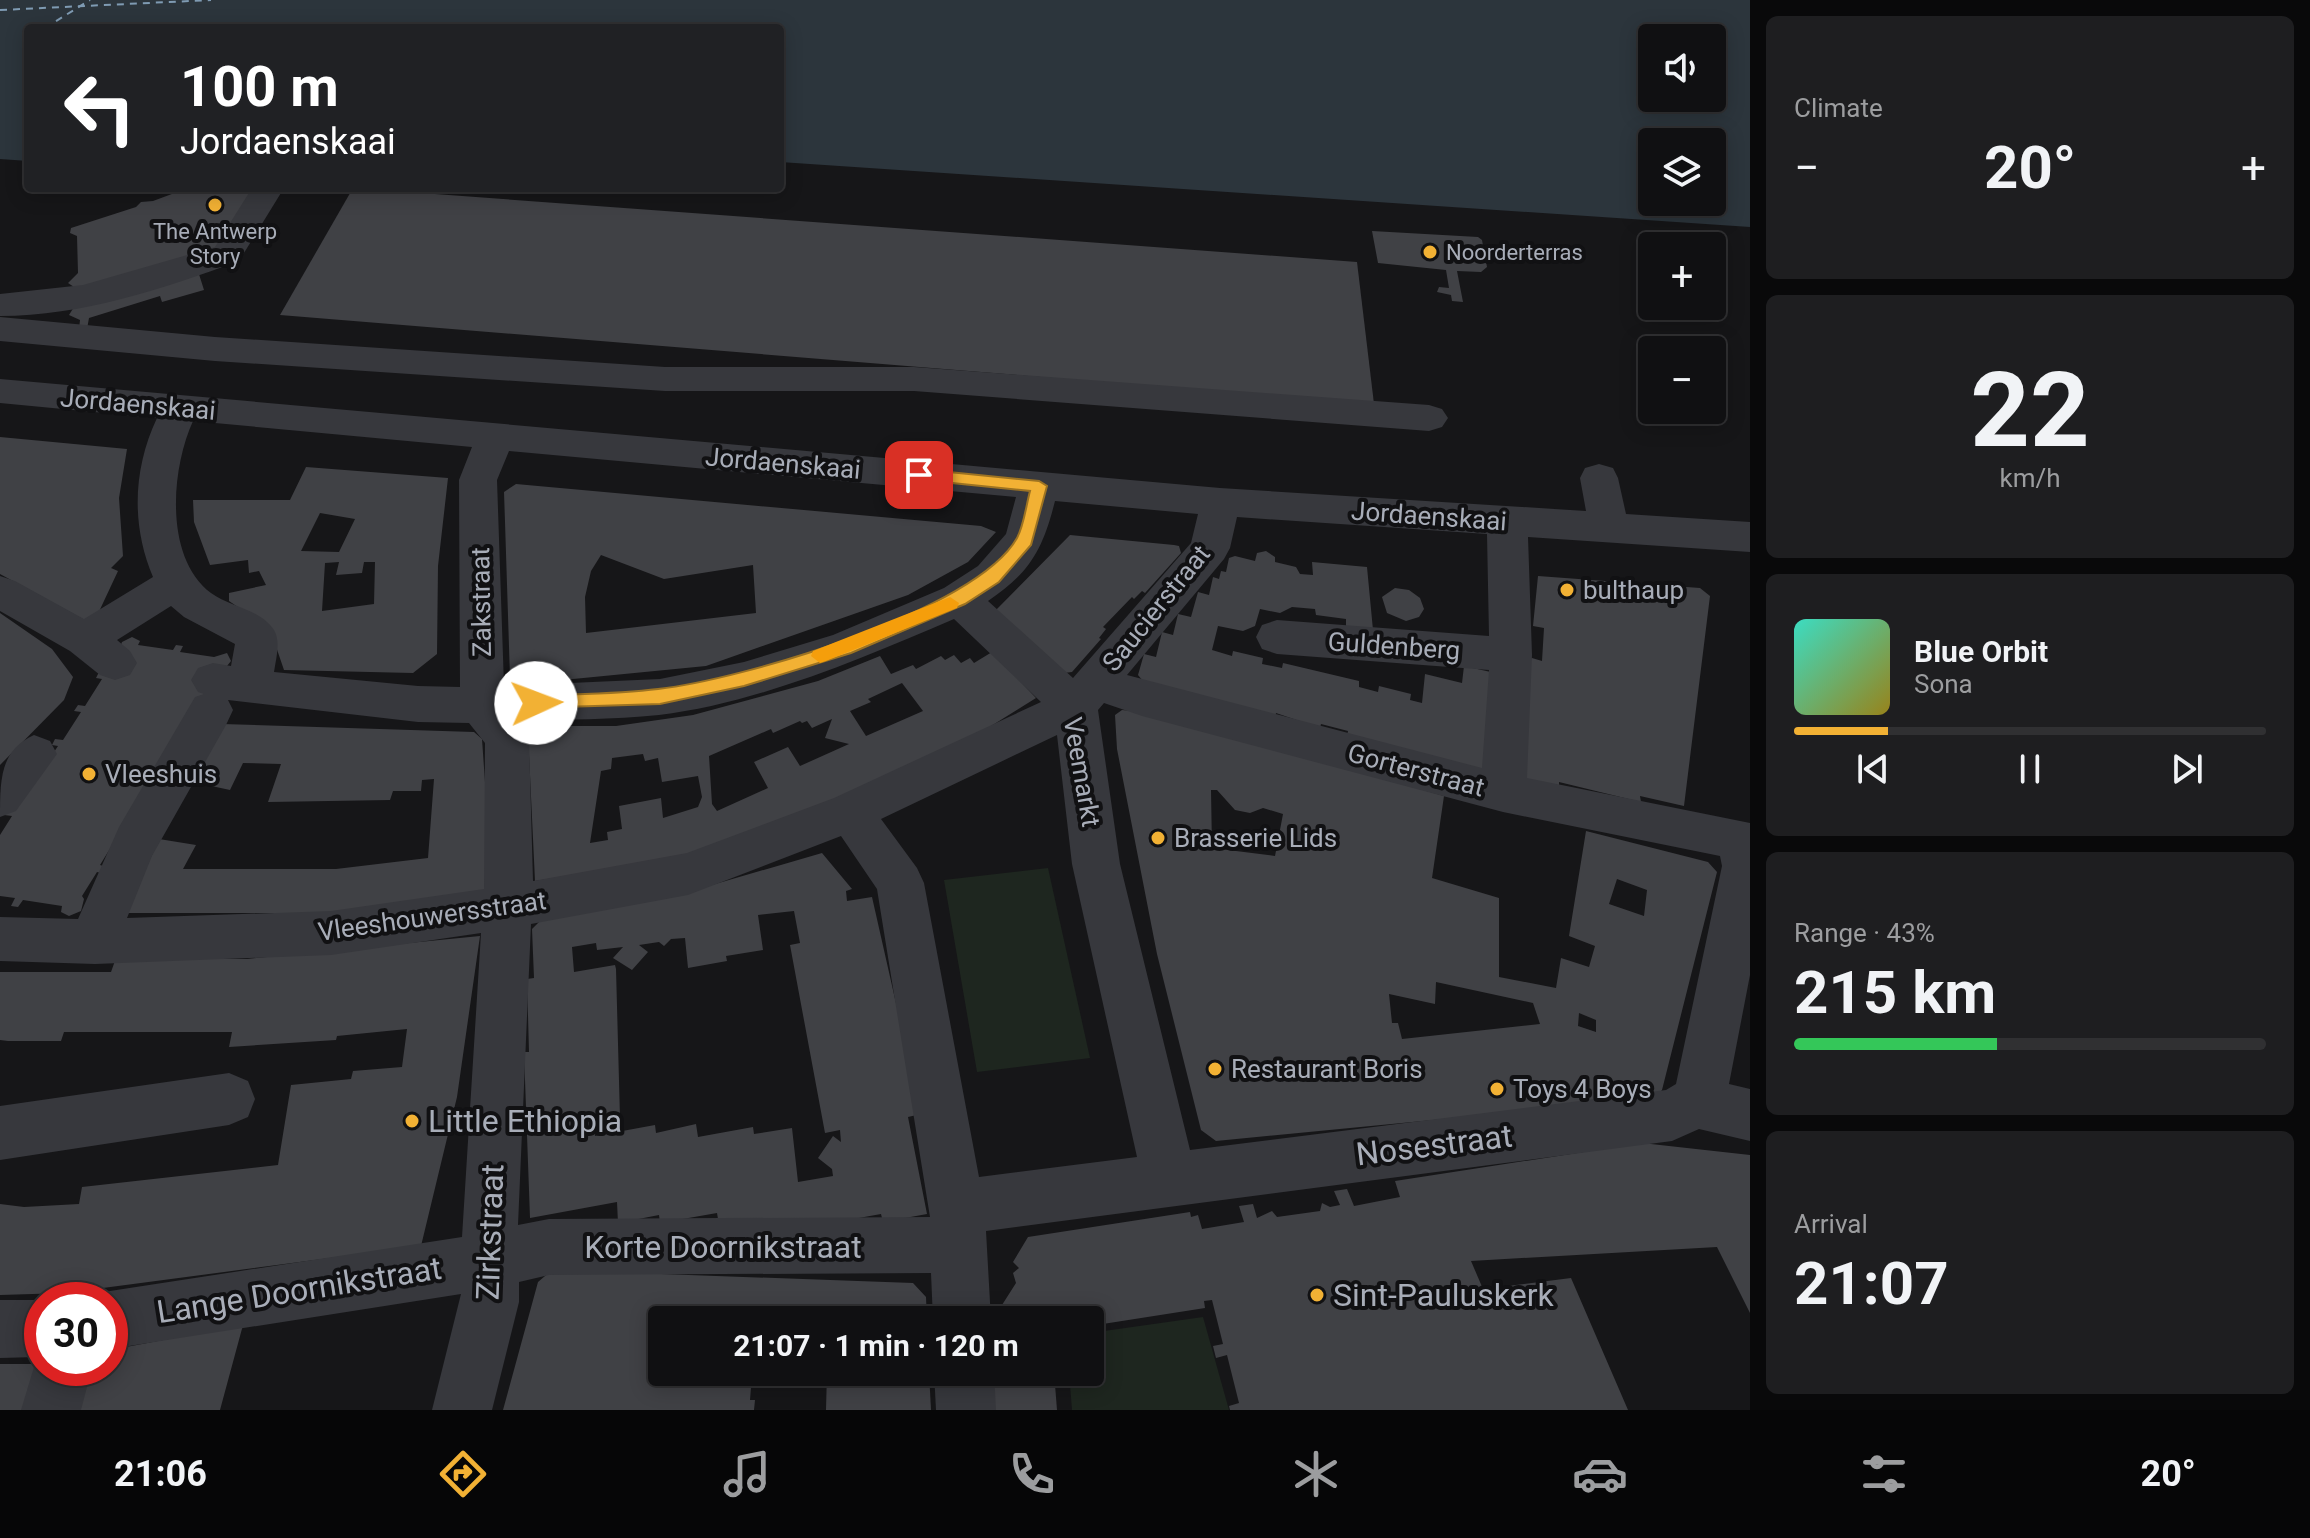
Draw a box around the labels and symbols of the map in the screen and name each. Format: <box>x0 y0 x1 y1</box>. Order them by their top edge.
marker: The Antwerp Story <box>206 196 224 214</box>
place label: The Antwerp Story <box>153 219 277 269</box>
place label: Noorderterras <box>1446 240 1583 265</box>
marker: Noorderterras <box>1421 243 1439 261</box>
street label: Jordaenskaai <box>59 382 217 426</box>
street label: Jordaenskaai <box>704 441 862 485</box>
pin <box>885 441 953 509</box>
street label: Jordaenskaai <box>1350 496 1508 536</box>
street label: Saucierstraat <box>1096 539 1216 677</box>
street label: Zakstraat <box>465 547 497 657</box>
place label: bulthaup <box>1583 575 1684 605</box>
marker: bulthaup <box>1558 581 1576 599</box>
street label: Guldenberg <box>1327 626 1461 666</box>
position arrow <box>494 661 578 745</box>
street label: Veemarkt <box>1058 715 1106 829</box>
street label: Gorterstraat <box>1344 737 1488 803</box>
place label: Vleeshuis <box>105 759 217 789</box>
marker: Vleeshuis <box>80 765 98 783</box>
place label: Brasserie Lids <box>1174 823 1337 853</box>
marker: Brasserie Lids <box>1149 829 1167 847</box>
street label: Vleeshouwersstraat <box>316 885 548 947</box>
place label: Restaurant Boris <box>1231 1054 1423 1084</box>
marker: Restaurant Boris <box>1206 1060 1224 1078</box>
place label: Toys 4 Boys <box>1513 1074 1652 1104</box>
marker: Toys 4 Boys <box>1488 1080 1506 1098</box>
place label: Little Ethiopia <box>428 1102 622 1140</box>
marker: Little Ethiopia <box>403 1112 421 1130</box>
street label: Nosestraat <box>1354 1117 1514 1173</box>
street label: Zirkstraat <box>469 1163 511 1301</box>
street label: Korte Doornikstraat <box>584 1228 862 1266</box>
street label: Lange Doornikstraat <box>154 1249 444 1331</box>
place label: Sint-Pauluskerk <box>1333 1276 1554 1314</box>
speed limit sign: 30 <box>24 1282 128 1386</box>
marker: Sint-Pauluskerk <box>1308 1286 1326 1304</box>

